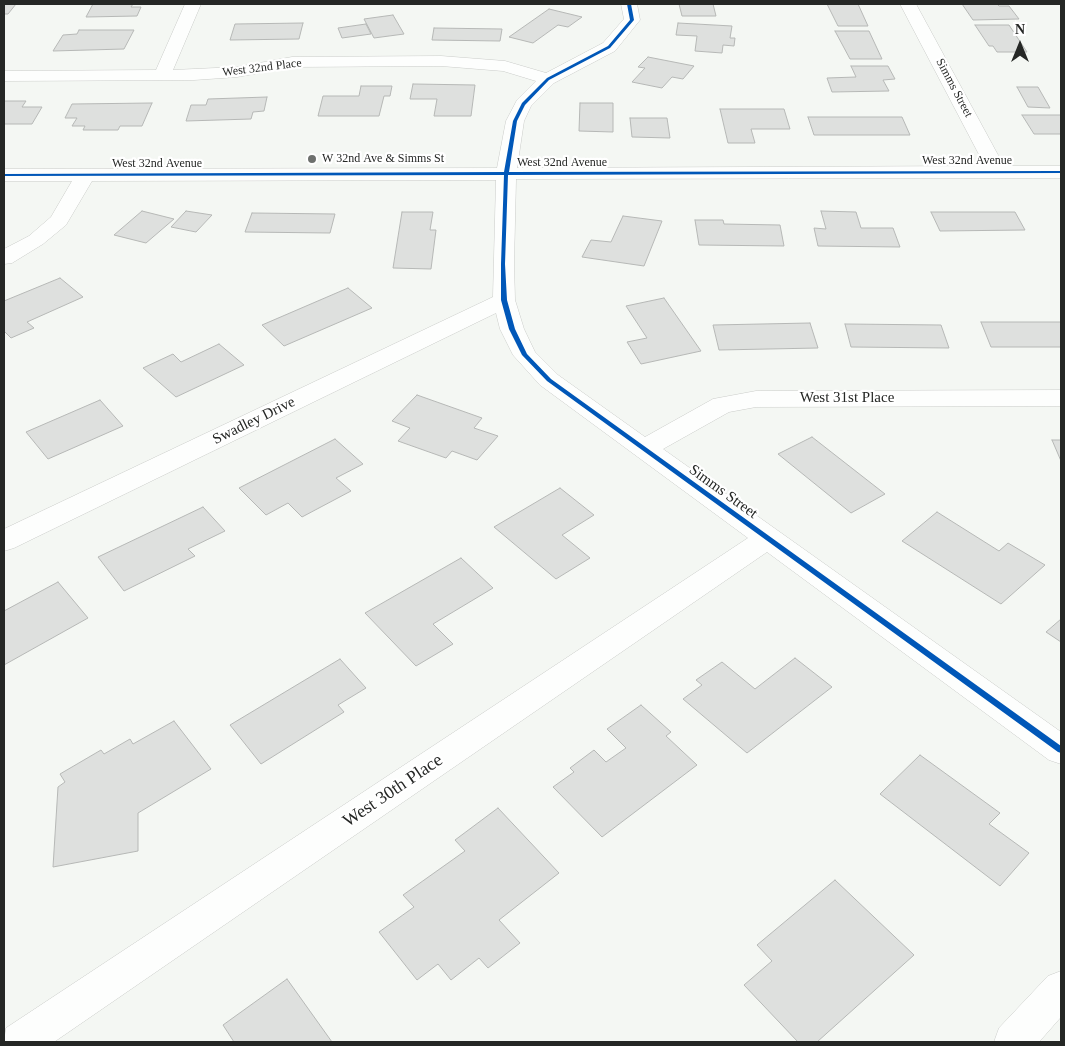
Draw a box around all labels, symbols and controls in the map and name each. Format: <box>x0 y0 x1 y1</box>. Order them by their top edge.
north arrow <box>995 20 1045 70</box>
text: N <box>1015 22 1025 37</box>
street label: West 32nd Place <box>222 56 302 80</box>
street label: Simms Street <box>933 56 975 120</box>
place label: W 32nd Ave & Simms St <box>322 152 444 166</box>
marker: W 32nd Ave & Simms St <box>306 153 318 165</box>
street label: West 32nd Avenue <box>922 154 1012 168</box>
street label: West 32nd Avenue <box>517 156 607 170</box>
street label: West 32nd Avenue <box>112 157 202 171</box>
street label: West 31st Place <box>800 389 894 407</box>
street label: Swadley Drive <box>210 393 298 449</box>
street label: Simms Street <box>685 461 761 523</box>
street label: West 30th Place <box>339 750 447 832</box>

